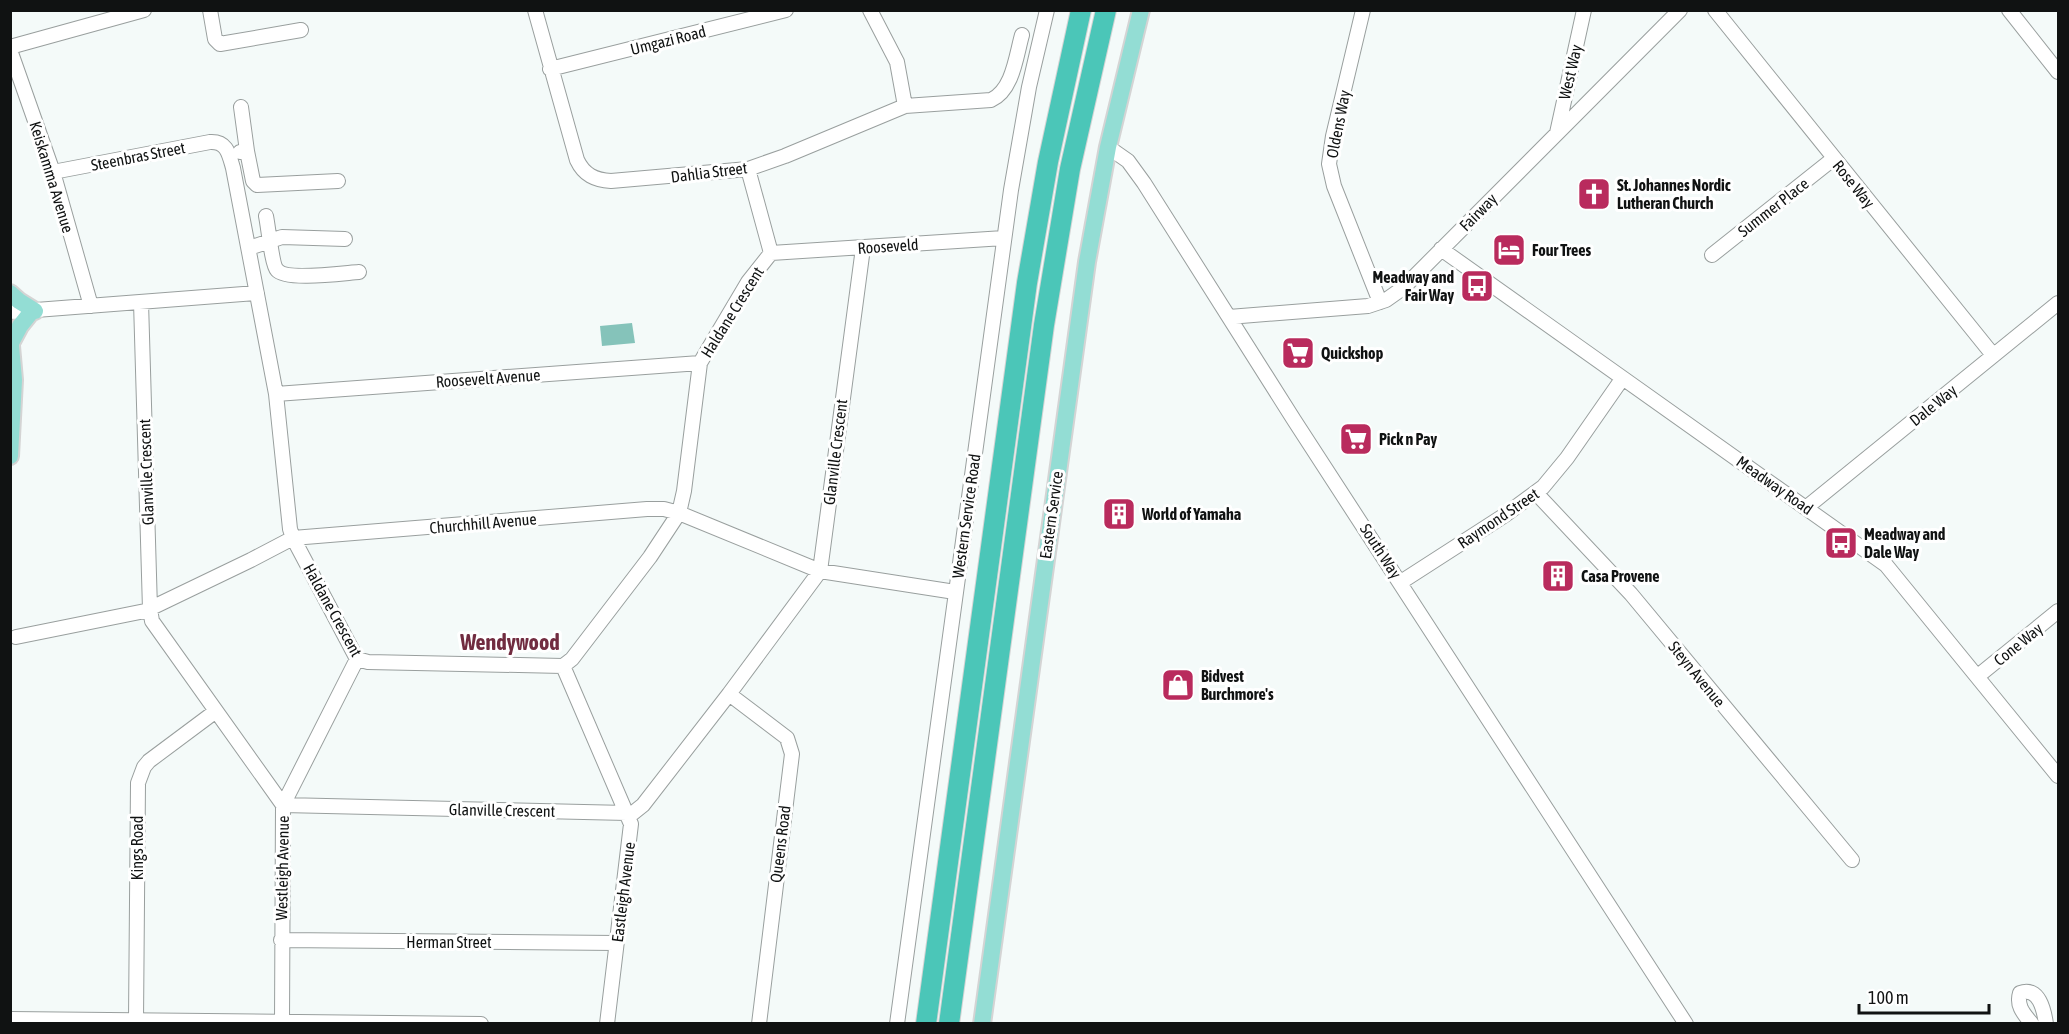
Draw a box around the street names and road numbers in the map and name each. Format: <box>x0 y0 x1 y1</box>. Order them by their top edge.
street label: Umgazi Road <box>628 22 708 59</box>
street label: West Way <box>1555 42 1586 102</box>
street label: Oldens Way <box>1323 88 1354 160</box>
street label: Keiskamma Avenue <box>26 119 78 235</box>
street label: Steenbras Street <box>89 138 187 174</box>
street label: Rose Way <box>1829 157 1879 212</box>
street label: Dahlia Street <box>670 158 749 186</box>
street label: Summer Place <box>1734 174 1812 240</box>
street label: Fairway <box>1456 189 1501 235</box>
street label: Rooseveld <box>857 235 919 257</box>
street label: Haldane Crescent <box>697 263 767 361</box>
street label: Roosevelt Avenue <box>435 365 541 391</box>
street label: Dale Way <box>1906 380 1961 430</box>
street label: Glanville Crescent <box>820 398 850 506</box>
street label: Glanville Crescent <box>135 418 157 525</box>
street label: Meadway Road <box>1733 452 1817 519</box>
street label: Western Service Road <box>948 453 984 579</box>
street label: Eastern Service <box>1036 470 1066 560</box>
street label: Raymond Street <box>1454 484 1543 552</box>
street label: Churchhill Avenue <box>429 509 537 537</box>
street label: South Way <box>1356 520 1406 583</box>
street label: Haldane Crescent <box>300 560 366 660</box>
street label: Cone Way <box>1990 619 2047 670</box>
street label: Steyn Avenue <box>1664 638 1729 711</box>
street label: Glanville Crescent <box>449 800 556 820</box>
street label: Queens Road <box>766 804 794 884</box>
street label: Westleigh Avenue <box>272 815 293 921</box>
street label: Kings Road <box>128 816 147 880</box>
street label: Eastleigh Avenue <box>608 841 639 943</box>
street label: Herman Street <box>406 933 492 951</box>

